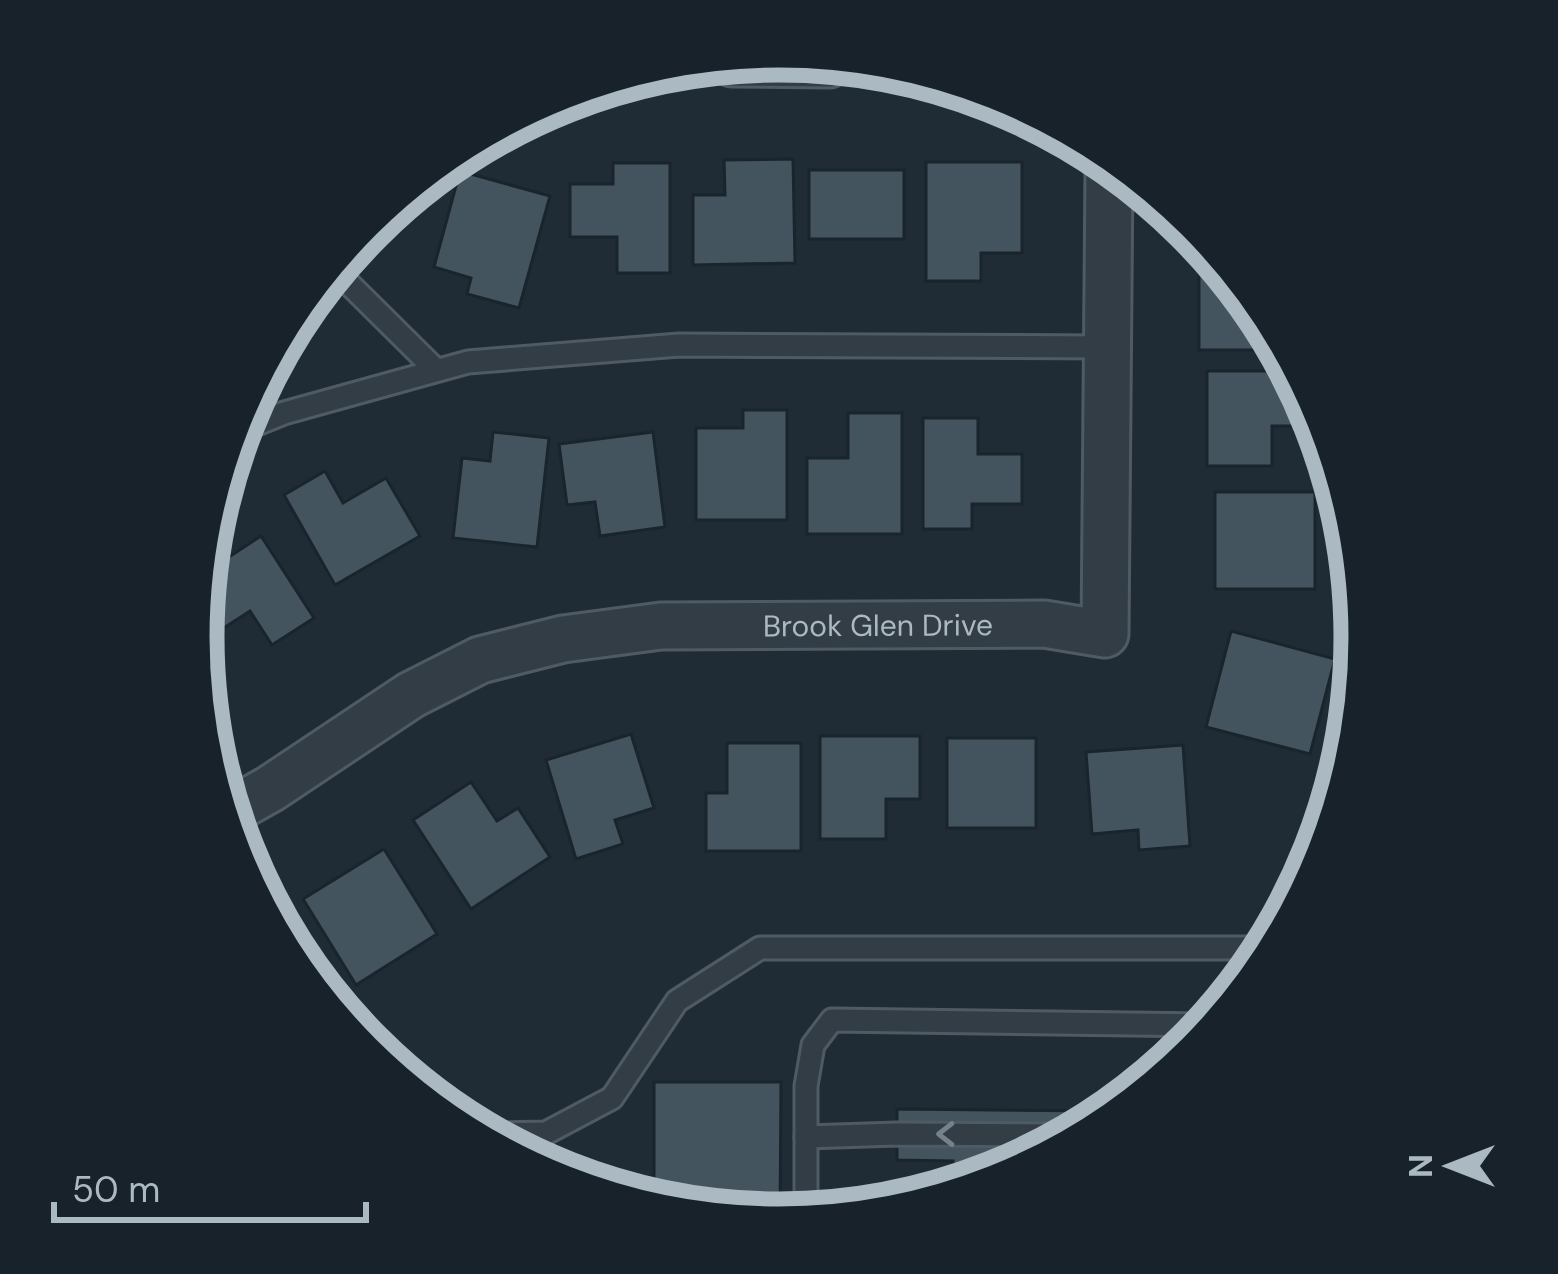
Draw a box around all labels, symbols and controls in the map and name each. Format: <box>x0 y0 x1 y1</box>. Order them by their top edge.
street label: Brook Glen Drive <box>763 605 993 645</box>
north arrow <box>1390 1106 1510 1226</box>
one-way arrow <box>936 1121 954 1147</box>
scale bar <box>54 1148 366 1222</box>
text: N <box>1399 1154 1442 1178</box>
text: 50 m <box>72 1166 160 1213</box>

